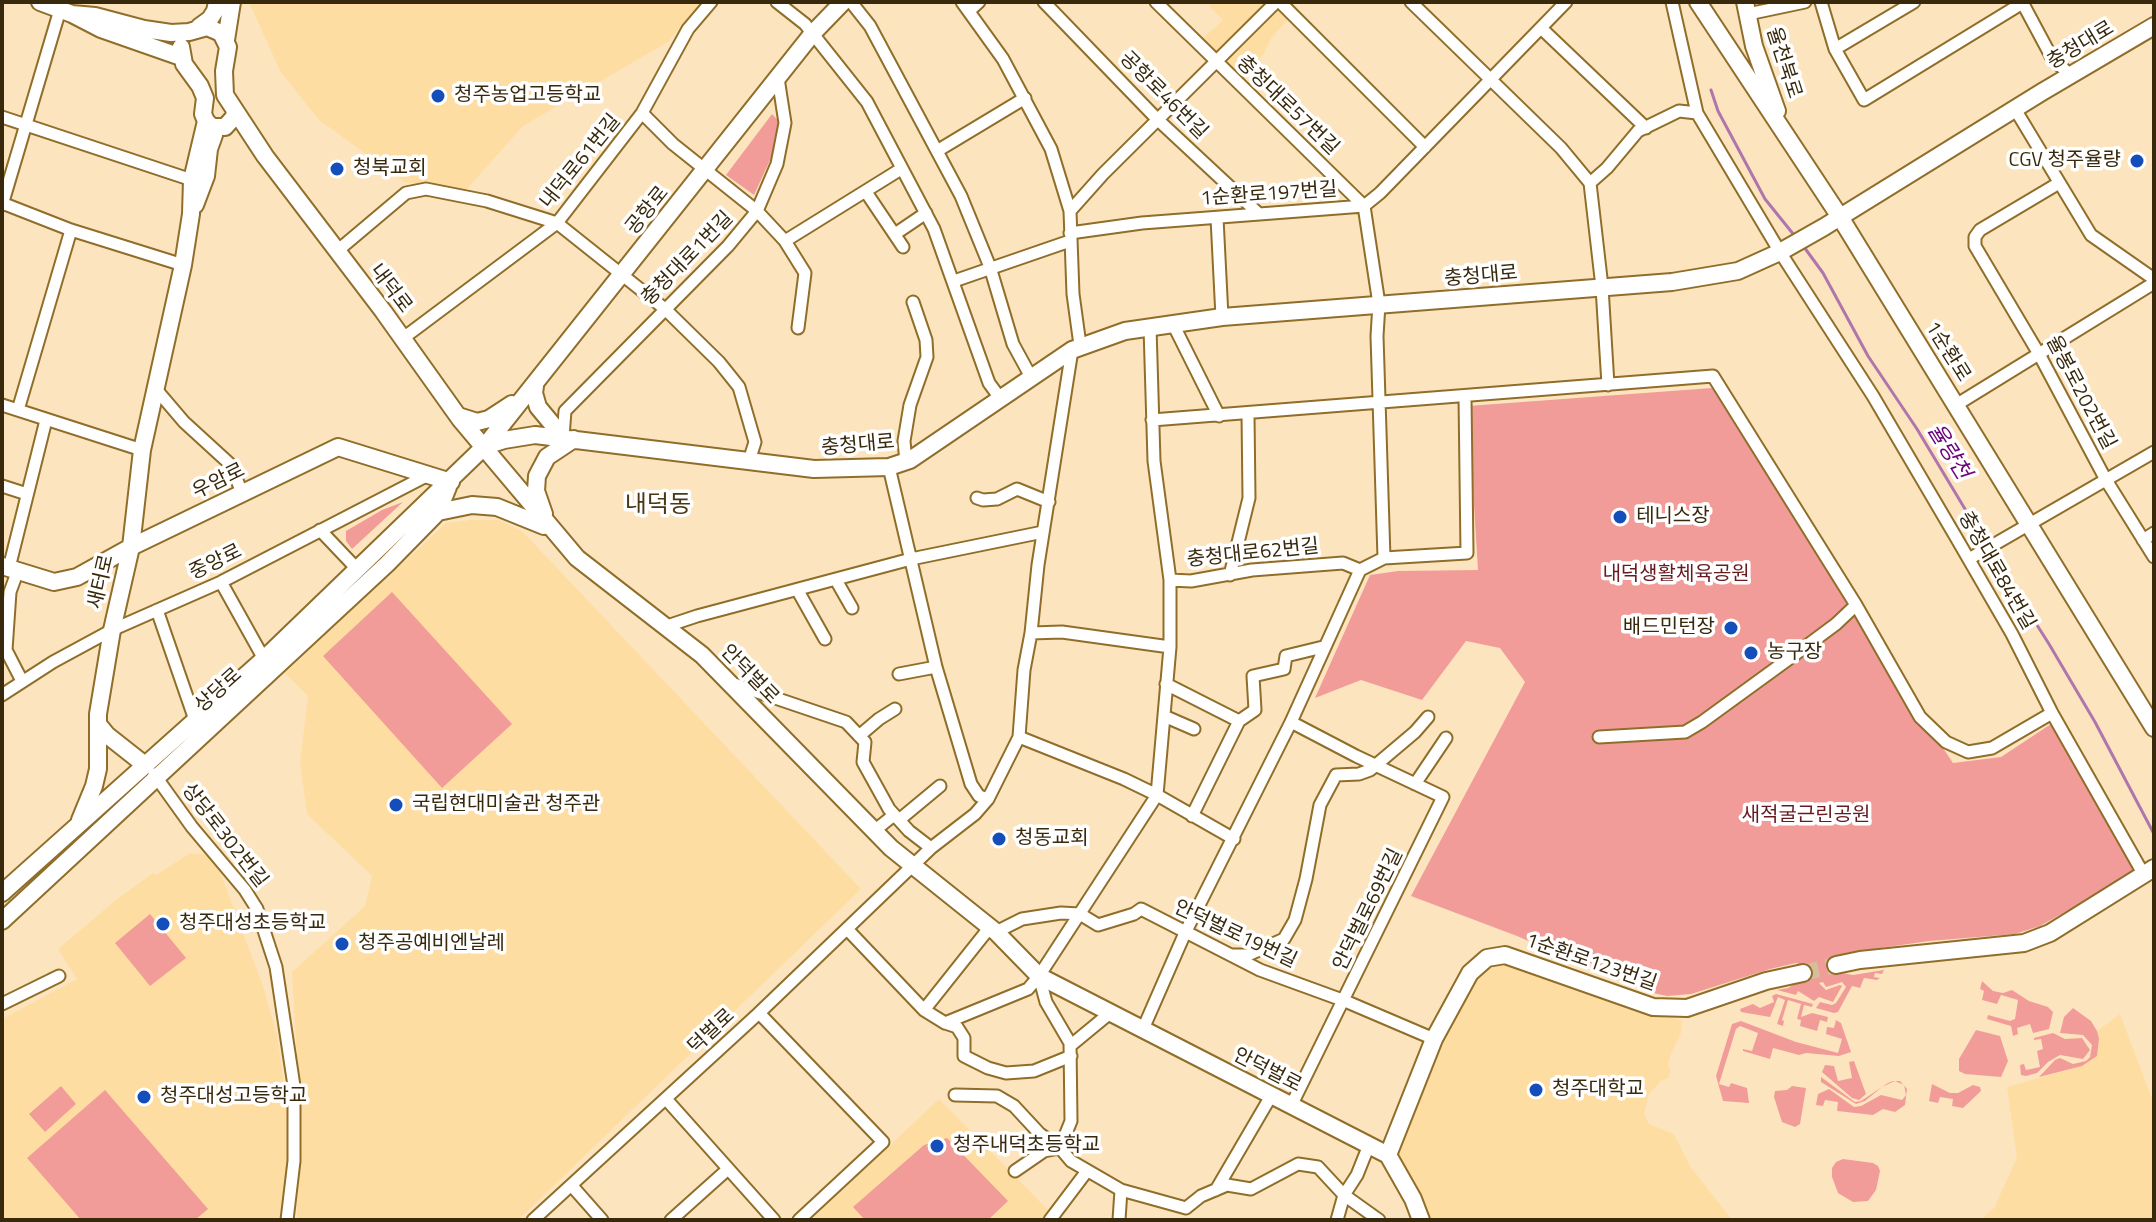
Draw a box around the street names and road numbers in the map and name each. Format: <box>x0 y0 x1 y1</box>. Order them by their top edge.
street label: 충청대로 <box>2043 17 2119 75</box>
street label: 율천북로 <box>1760 24 1806 102</box>
street label: 공항로46번길 <box>1114 47 1212 145</box>
street label: 충청대로57번길 <box>1231 51 1343 161</box>
street label: 내덕로61번길 <box>536 110 626 214</box>
street label: 1순환로197번길 <box>1200 178 1338 212</box>
street label: 공항로 <box>621 182 675 240</box>
street label: 충청대로1번길 <box>637 207 739 311</box>
street label: 내덕로 <box>364 260 416 318</box>
street label: 충청대로 <box>1443 262 1519 292</box>
street label: 1순환로 <box>1919 317 1975 387</box>
street label: 율봉로202번길 <box>2040 332 2120 454</box>
street label: 충청대로 <box>820 431 896 461</box>
street label: 우암로 <box>189 459 249 505</box>
street label: 충청대로84번길 <box>1952 507 2040 635</box>
street label: 충청대로62번길 <box>1186 535 1320 573</box>
street label: 중앙로 <box>186 540 246 586</box>
street label: 새터로 <box>84 552 120 612</box>
street label: 안덕벌로 <box>715 640 783 710</box>
street label: 상당로 <box>190 664 248 718</box>
street label: 상당로302번길 <box>176 779 272 893</box>
street label: 안덕벌로69번길 <box>1329 845 1409 975</box>
street label: 안덕벌로19번길 <box>1170 896 1300 974</box>
street label: 1순환로123번길 <box>1522 929 1660 997</box>
street label: 덕벌로 <box>684 1004 740 1060</box>
street label: 안덕벌로 <box>1229 1044 1305 1098</box>

